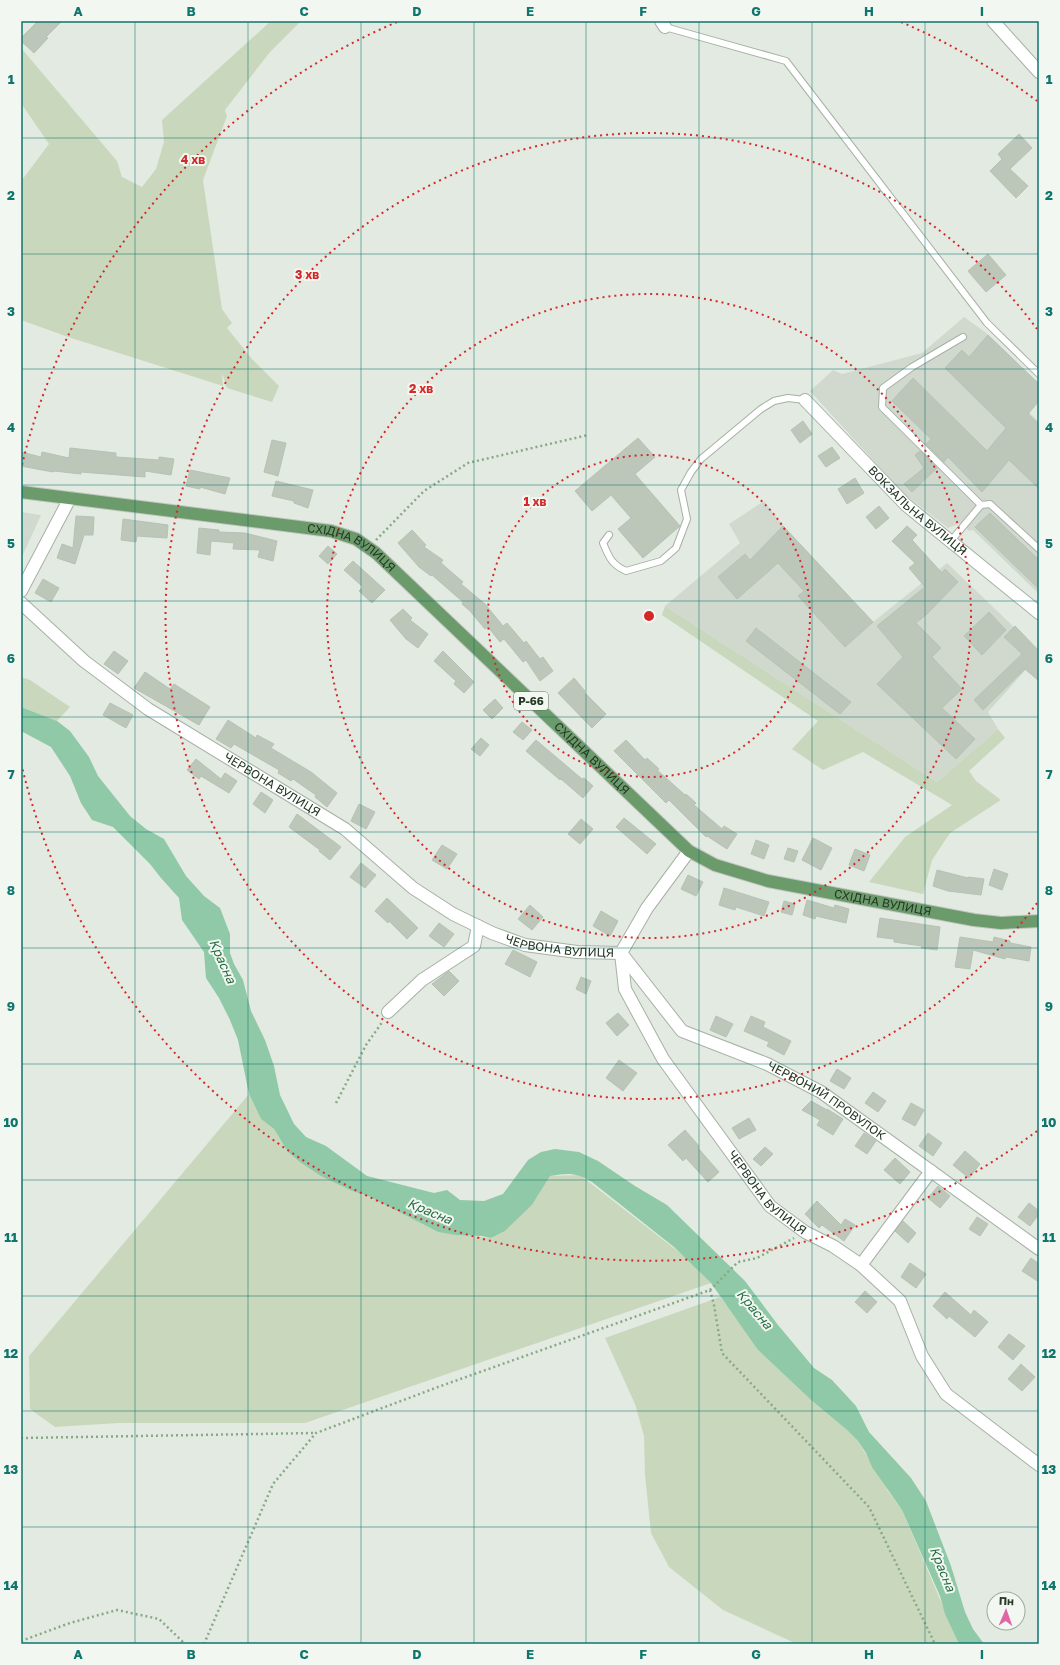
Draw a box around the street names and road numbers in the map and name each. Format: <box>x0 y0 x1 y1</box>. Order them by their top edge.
street label: ВОКЗАЛЬНА ВУЛИЦЯ <box>865 462 970 558</box>
street label: СХІДНА ВУЛИЦЯ <box>307 520 399 575</box>
road number: Р-66 <box>514 692 548 710</box>
street label: СХІДНА ВУЛИЦЯ <box>551 719 633 798</box>
street label: ЧЕРВОНА ВУЛИЦЯ <box>221 749 323 819</box>
street label: СХІДНА ВУЛИЦЯ <box>833 886 933 919</box>
street label: ЧЕРВОНА ВУЛИЦЯ <box>503 930 614 960</box>
street label: ЧЕРВОНИЙ ПРОВУЛОК <box>765 1058 889 1143</box>
street label: ЧЕРВОНА ВУЛИЦЯ <box>725 1147 810 1238</box>

